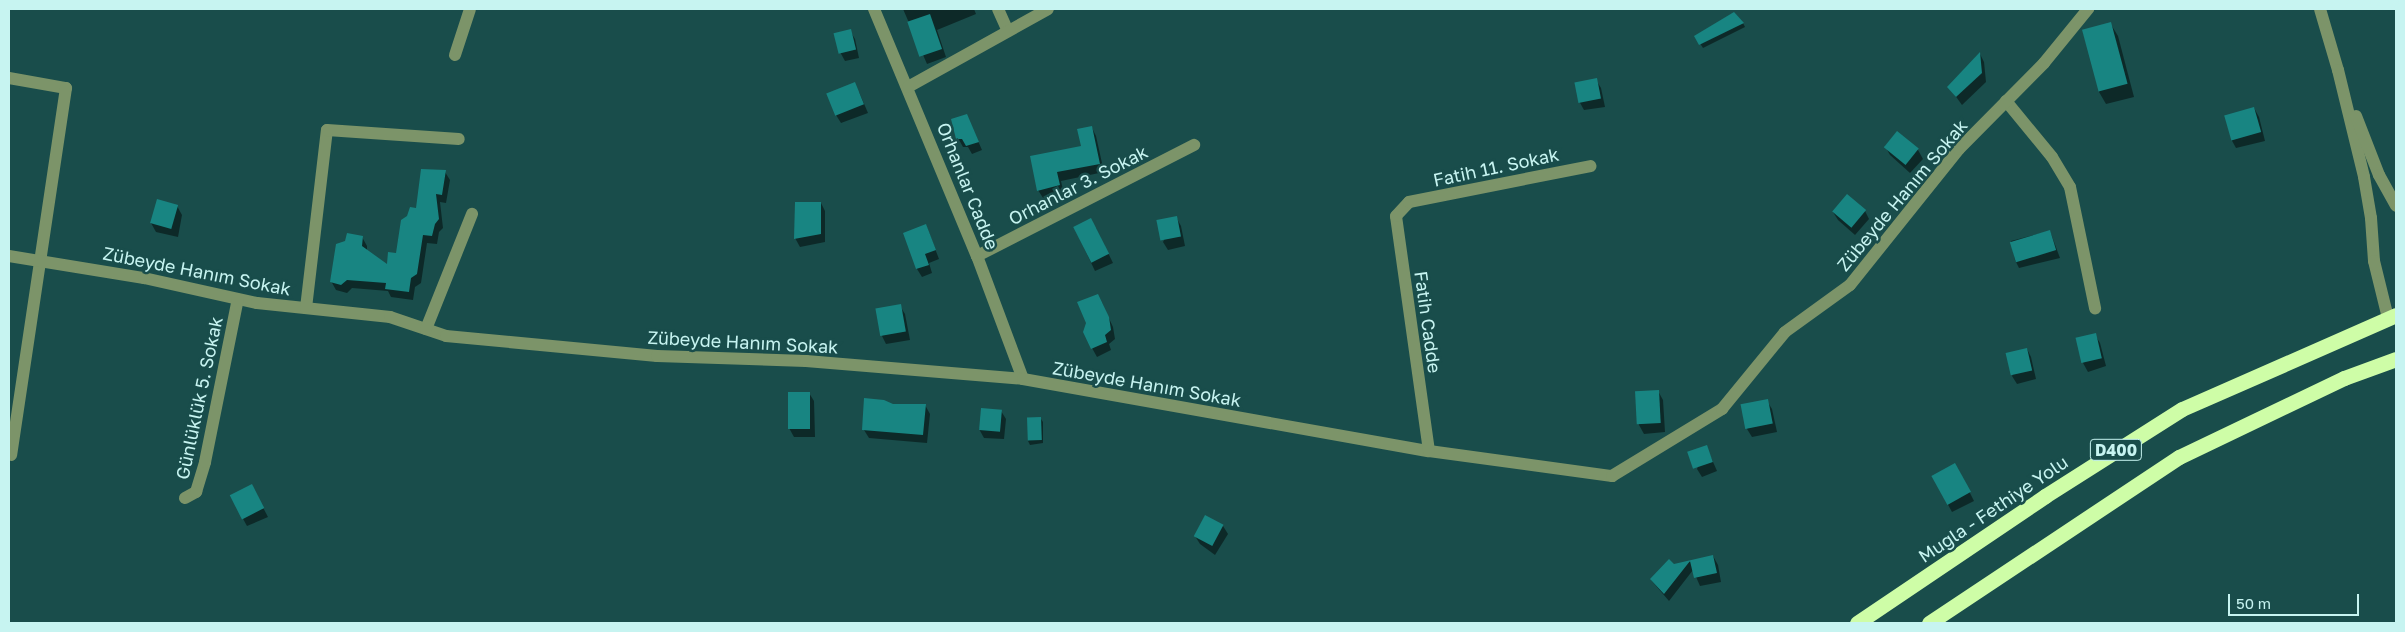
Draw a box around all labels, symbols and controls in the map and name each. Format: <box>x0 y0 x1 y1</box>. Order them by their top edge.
street label: Zübeyde Hanım Sokak <box>1832 115 1972 275</box>
street label: Orhanlar Cadde <box>933 119 1003 253</box>
street label: Orhanlar 3. Sokak <box>1005 141 1151 229</box>
street label: Fatih 11. Sokak <box>1431 143 1561 191</box>
street label: Zübeyde Hanım Sokak <box>101 242 293 300</box>
street label: Fatih Cadde <box>1410 270 1446 374</box>
street label: Günlüklük 5. Sokak <box>171 315 227 481</box>
street label: Zübeyde Hanım Sokak <box>647 326 839 358</box>
street label: Zübeyde Hanım Sokak <box>1051 357 1243 411</box>
road number: D400 <box>2090 436 2142 464</box>
street label: Muğla - Fethiye Yolu <box>1914 451 2072 567</box>
scale bar <box>2230 584 2361 616</box>
text: 50 m <box>2236 594 2271 612</box>

